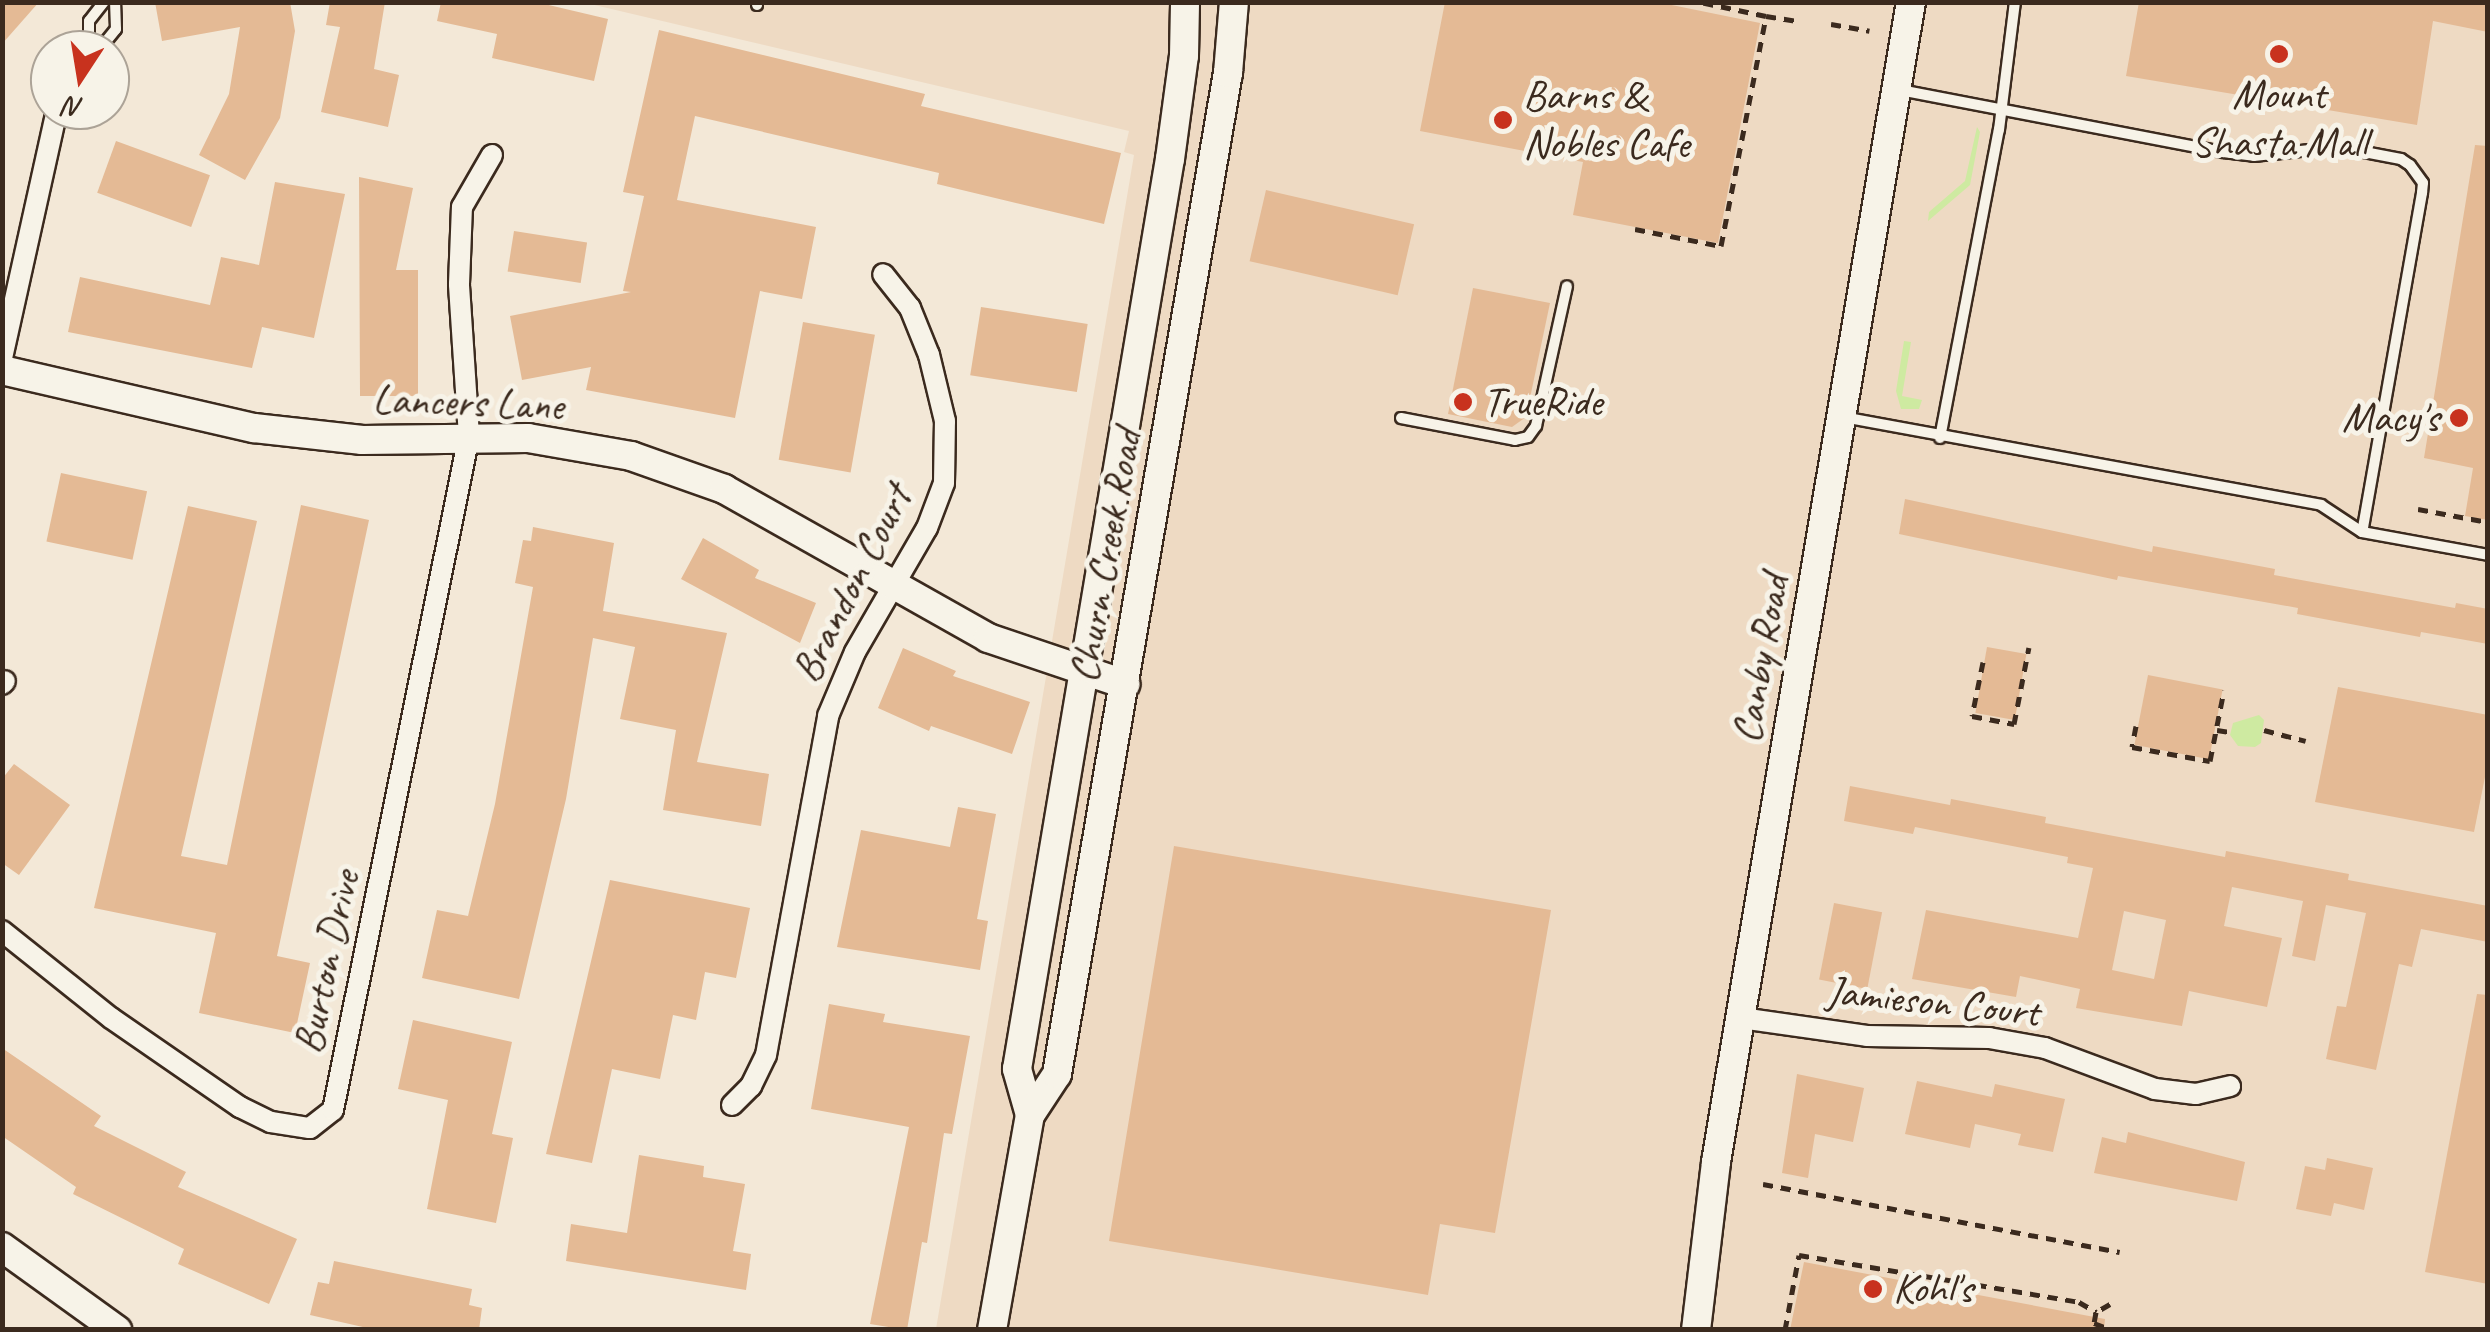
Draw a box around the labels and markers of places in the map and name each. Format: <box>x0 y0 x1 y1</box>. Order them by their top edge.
marker: Mount Shasta Mall <box>2268 43 2290 65</box>
place label: Mount Shasta Mall <box>2190 70 2368 168</box>
place label: Barns & Nobles Cafe <box>1523 71 1691 170</box>
marker: Barns & Nobles Cafe <box>1492 109 1514 131</box>
place label: TrueRide <box>1483 377 1602 427</box>
marker: TrueRide <box>1452 391 1474 413</box>
place label: Macy's <box>2342 393 2439 443</box>
marker: Macy's <box>2448 407 2470 429</box>
place label: Kohl's <box>1893 1264 1972 1314</box>
marker: Kohl's <box>1862 1278 1884 1300</box>

